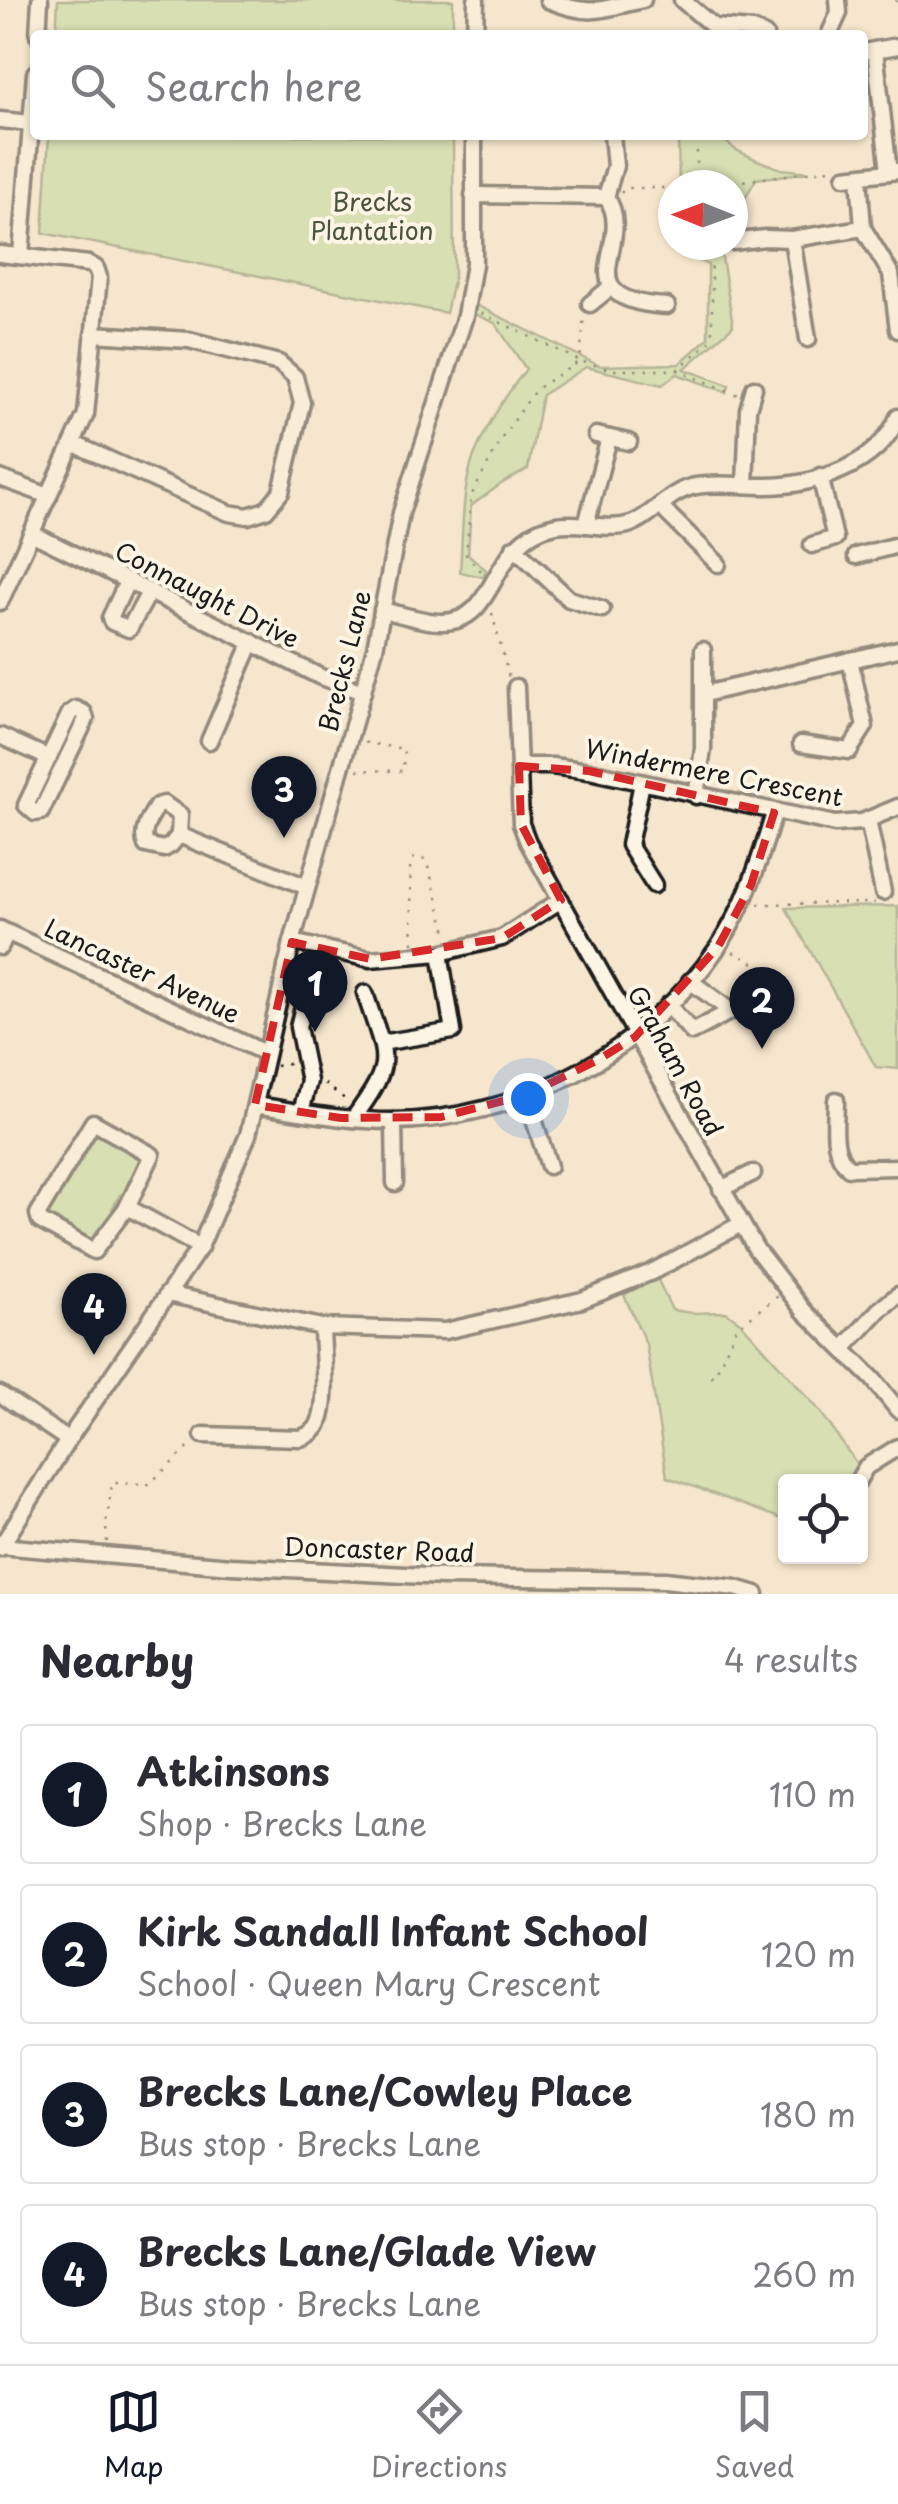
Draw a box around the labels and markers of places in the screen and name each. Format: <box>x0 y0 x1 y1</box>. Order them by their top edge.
pin: 3 <box>252 756 316 838</box>
pin: 1 <box>282 950 348 1032</box>
pin: 2 <box>730 966 794 1049</box>
pin: 4 <box>62 1272 126 1355</box>

